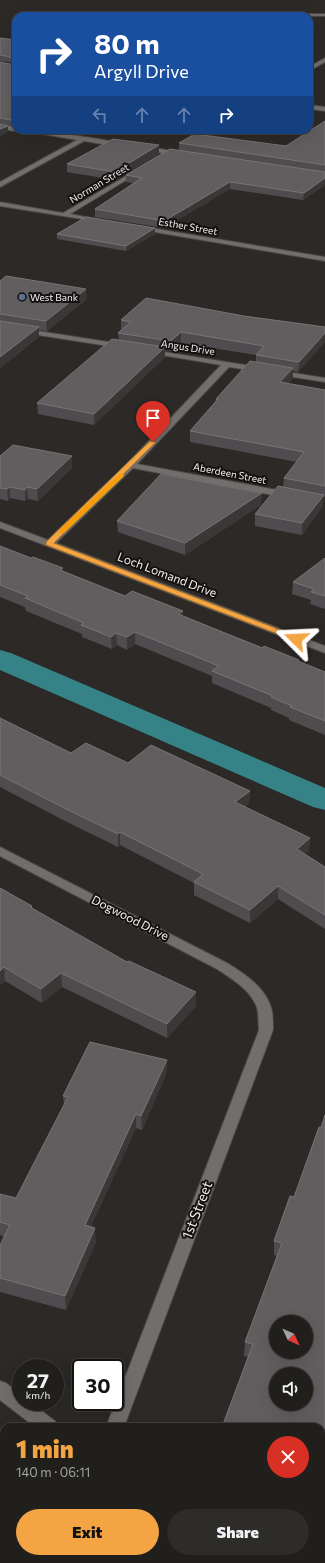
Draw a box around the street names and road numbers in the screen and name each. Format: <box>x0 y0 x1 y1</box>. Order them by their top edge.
street label: Norman Street <box>67 161 131 205</box>
street label: Esther Street <box>158 215 218 237</box>
street label: Angus Drive <box>160 337 216 357</box>
street label: Aberdeen Street <box>192 460 268 486</box>
street label: Loch Lomand Drive <box>116 549 219 599</box>
street label: Dogwood Drive <box>90 892 171 943</box>
street label: 1st Street <box>178 1178 215 1241</box>

